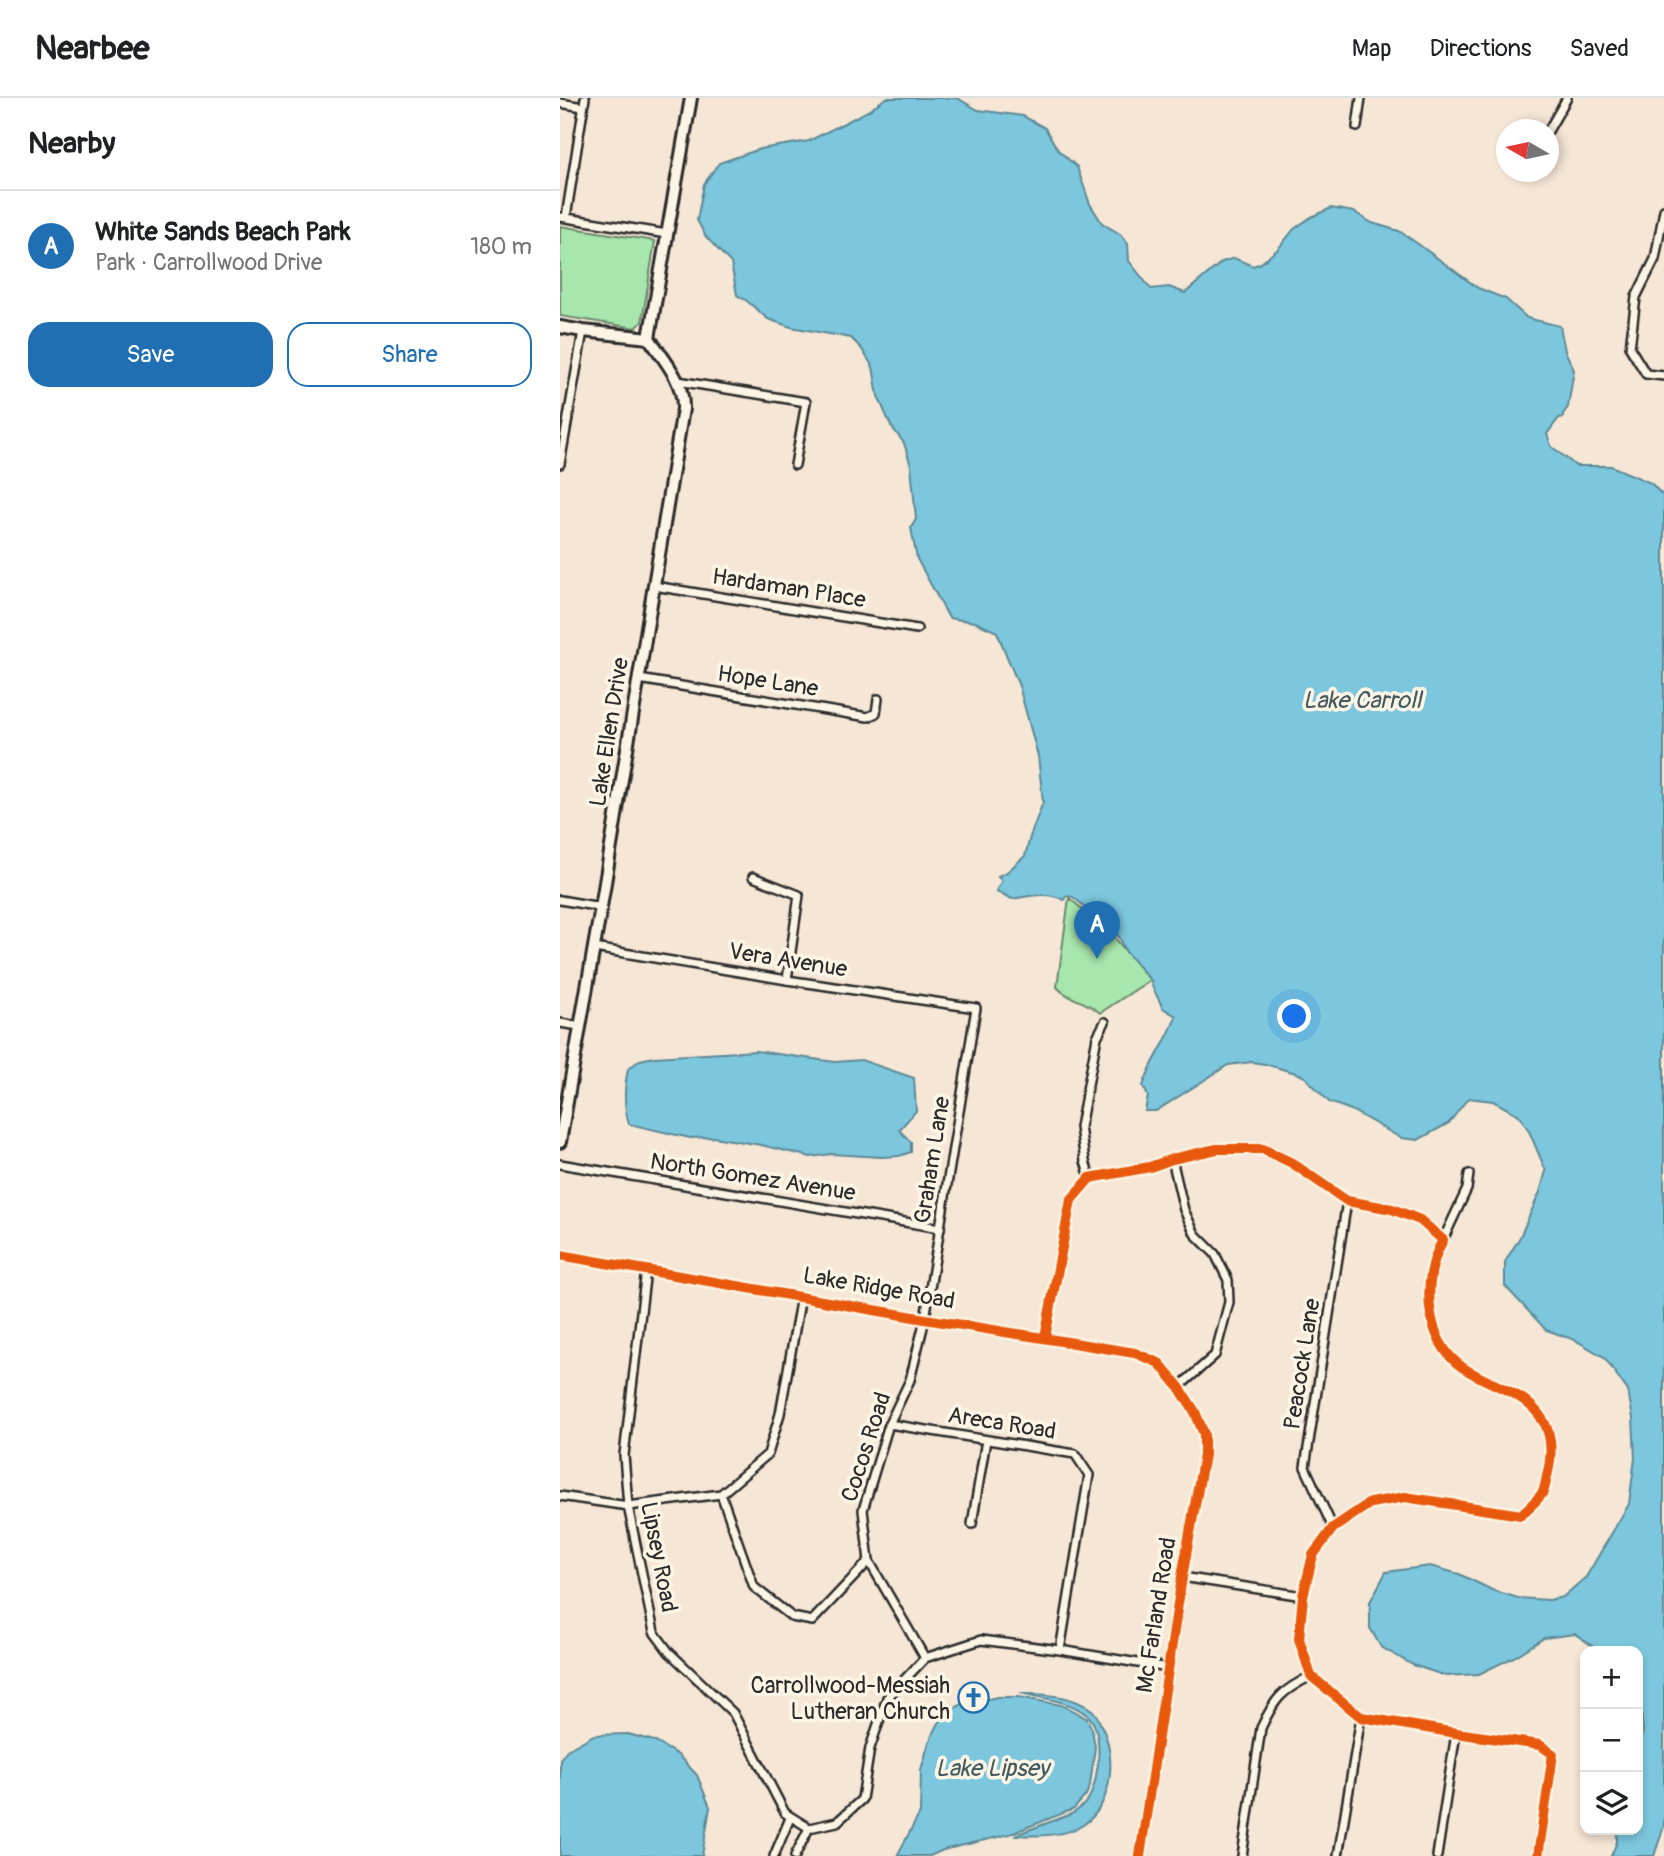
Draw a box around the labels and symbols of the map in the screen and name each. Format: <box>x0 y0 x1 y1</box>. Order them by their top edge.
north arrow <box>1496 119 1559 182</box>
street label: Hardaman Place <box>710 562 869 615</box>
street label: Lake Ellen Drive <box>583 655 635 809</box>
street label: Hope Lane <box>716 659 821 703</box>
water label: Lake Carroll <box>1303 686 1424 715</box>
pin: A <box>1074 901 1120 959</box>
street label: Vera Avenue <box>727 936 850 984</box>
your location <box>1277 999 1311 1033</box>
street label: Graham Lane <box>908 1094 956 1226</box>
street label: North Gomez Avenue <box>648 1146 858 1208</box>
street label: Lake Ridge Road <box>801 1260 957 1316</box>
street label: Peacock Lane <box>1277 1296 1327 1432</box>
street label: Cocos Road <box>835 1389 897 1505</box>
street label: Areca Road <box>946 1400 1058 1446</box>
street label: Lipsey Road <box>634 1499 684 1615</box>
street label: Mc Farland Road <box>1129 1535 1183 1695</box>
place label: Carrollwood-Messiah Lutheran Church <box>750 1671 950 1726</box>
church icon: Carrollwood-Messiah Lutheran Church <box>956 1681 990 1715</box>
water label: Lake Lipsey <box>935 1754 1052 1783</box>

